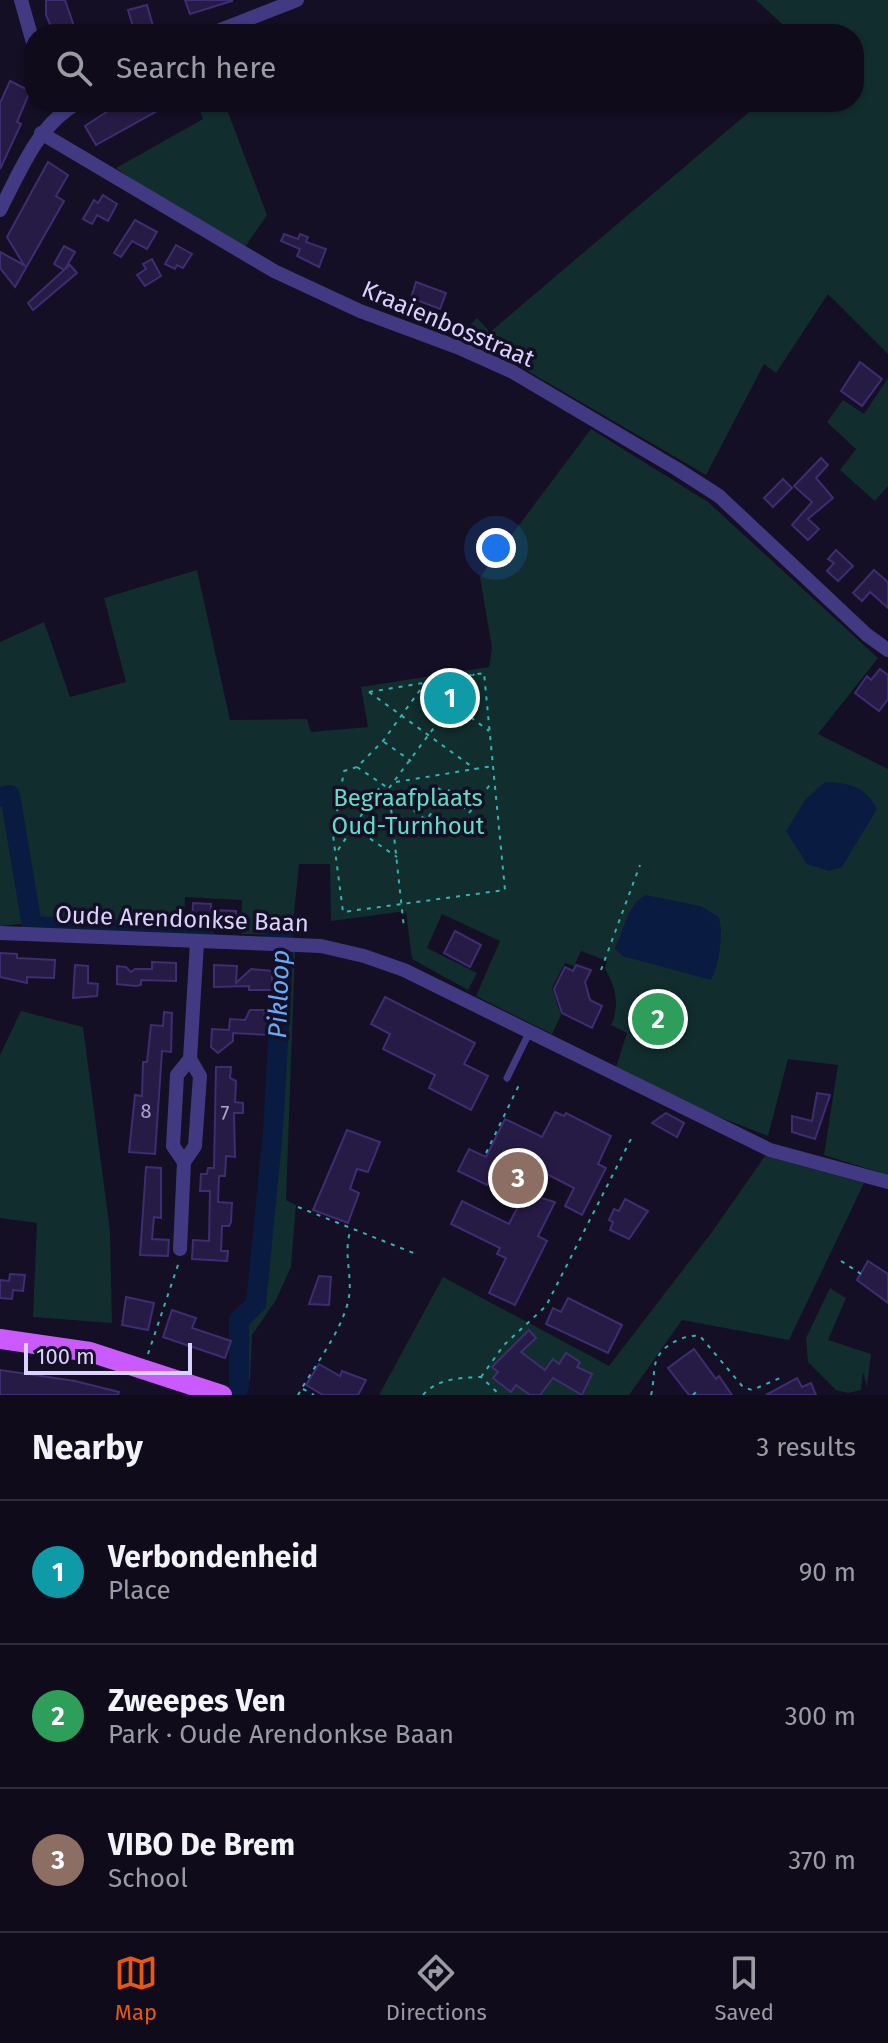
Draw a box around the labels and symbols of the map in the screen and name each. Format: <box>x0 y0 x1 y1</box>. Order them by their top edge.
street label: Kraaienbosstraat <box>358 275 539 373</box>
your location <box>476 528 516 568</box>
pin: 1 <box>424 668 476 728</box>
park label: Begraafplaats Oud-Turnhout <box>332 784 485 840</box>
street label: Oude Arendonkse Baan <box>55 901 309 937</box>
water label: Pikloop <box>262 949 296 1039</box>
pin: 2 <box>632 989 684 1049</box>
house number: 8 <box>140 1099 152 1123</box>
house number: 7 <box>221 1101 230 1125</box>
pin: 3 <box>492 1148 544 1208</box>
scale bar <box>24 1339 192 1375</box>

